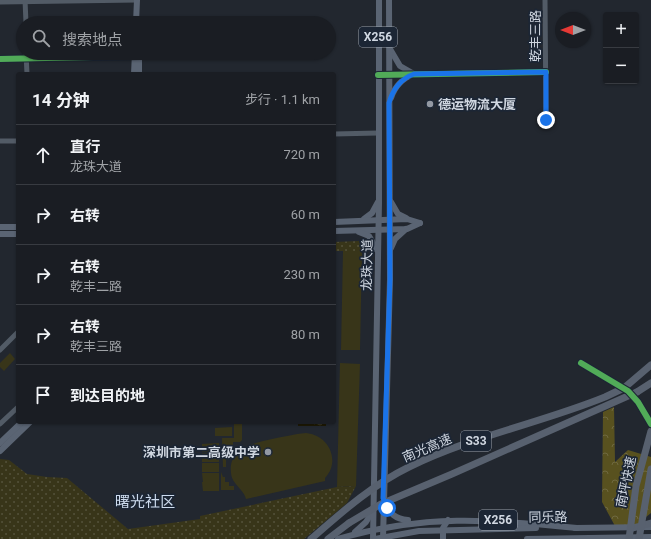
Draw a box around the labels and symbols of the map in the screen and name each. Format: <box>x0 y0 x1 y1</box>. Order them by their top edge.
street label: 乾丰三路 <box>528 10 543 62</box>
north arrow <box>555 12 591 48</box>
road number: X256 <box>359 27 397 47</box>
place label: 德运物流大厦 <box>438 97 516 112</box>
marker: 德运物流大厦 <box>425 99 435 109</box>
route end <box>537 111 555 129</box>
street label: 龙珠大道 <box>359 239 375 291</box>
street label: 南光高速 <box>400 431 454 465</box>
road number: S33 <box>461 431 491 451</box>
place label: 深圳市第二高级中学 <box>143 445 260 460</box>
marker: 深圳市第二高级中学 <box>263 447 273 457</box>
street label: 南坪快速 <box>613 455 639 509</box>
district label: 曙光社区 <box>115 493 175 511</box>
route start <box>378 499 396 517</box>
street label: 同乐路 <box>528 509 568 525</box>
road number: X256 <box>479 510 517 530</box>

